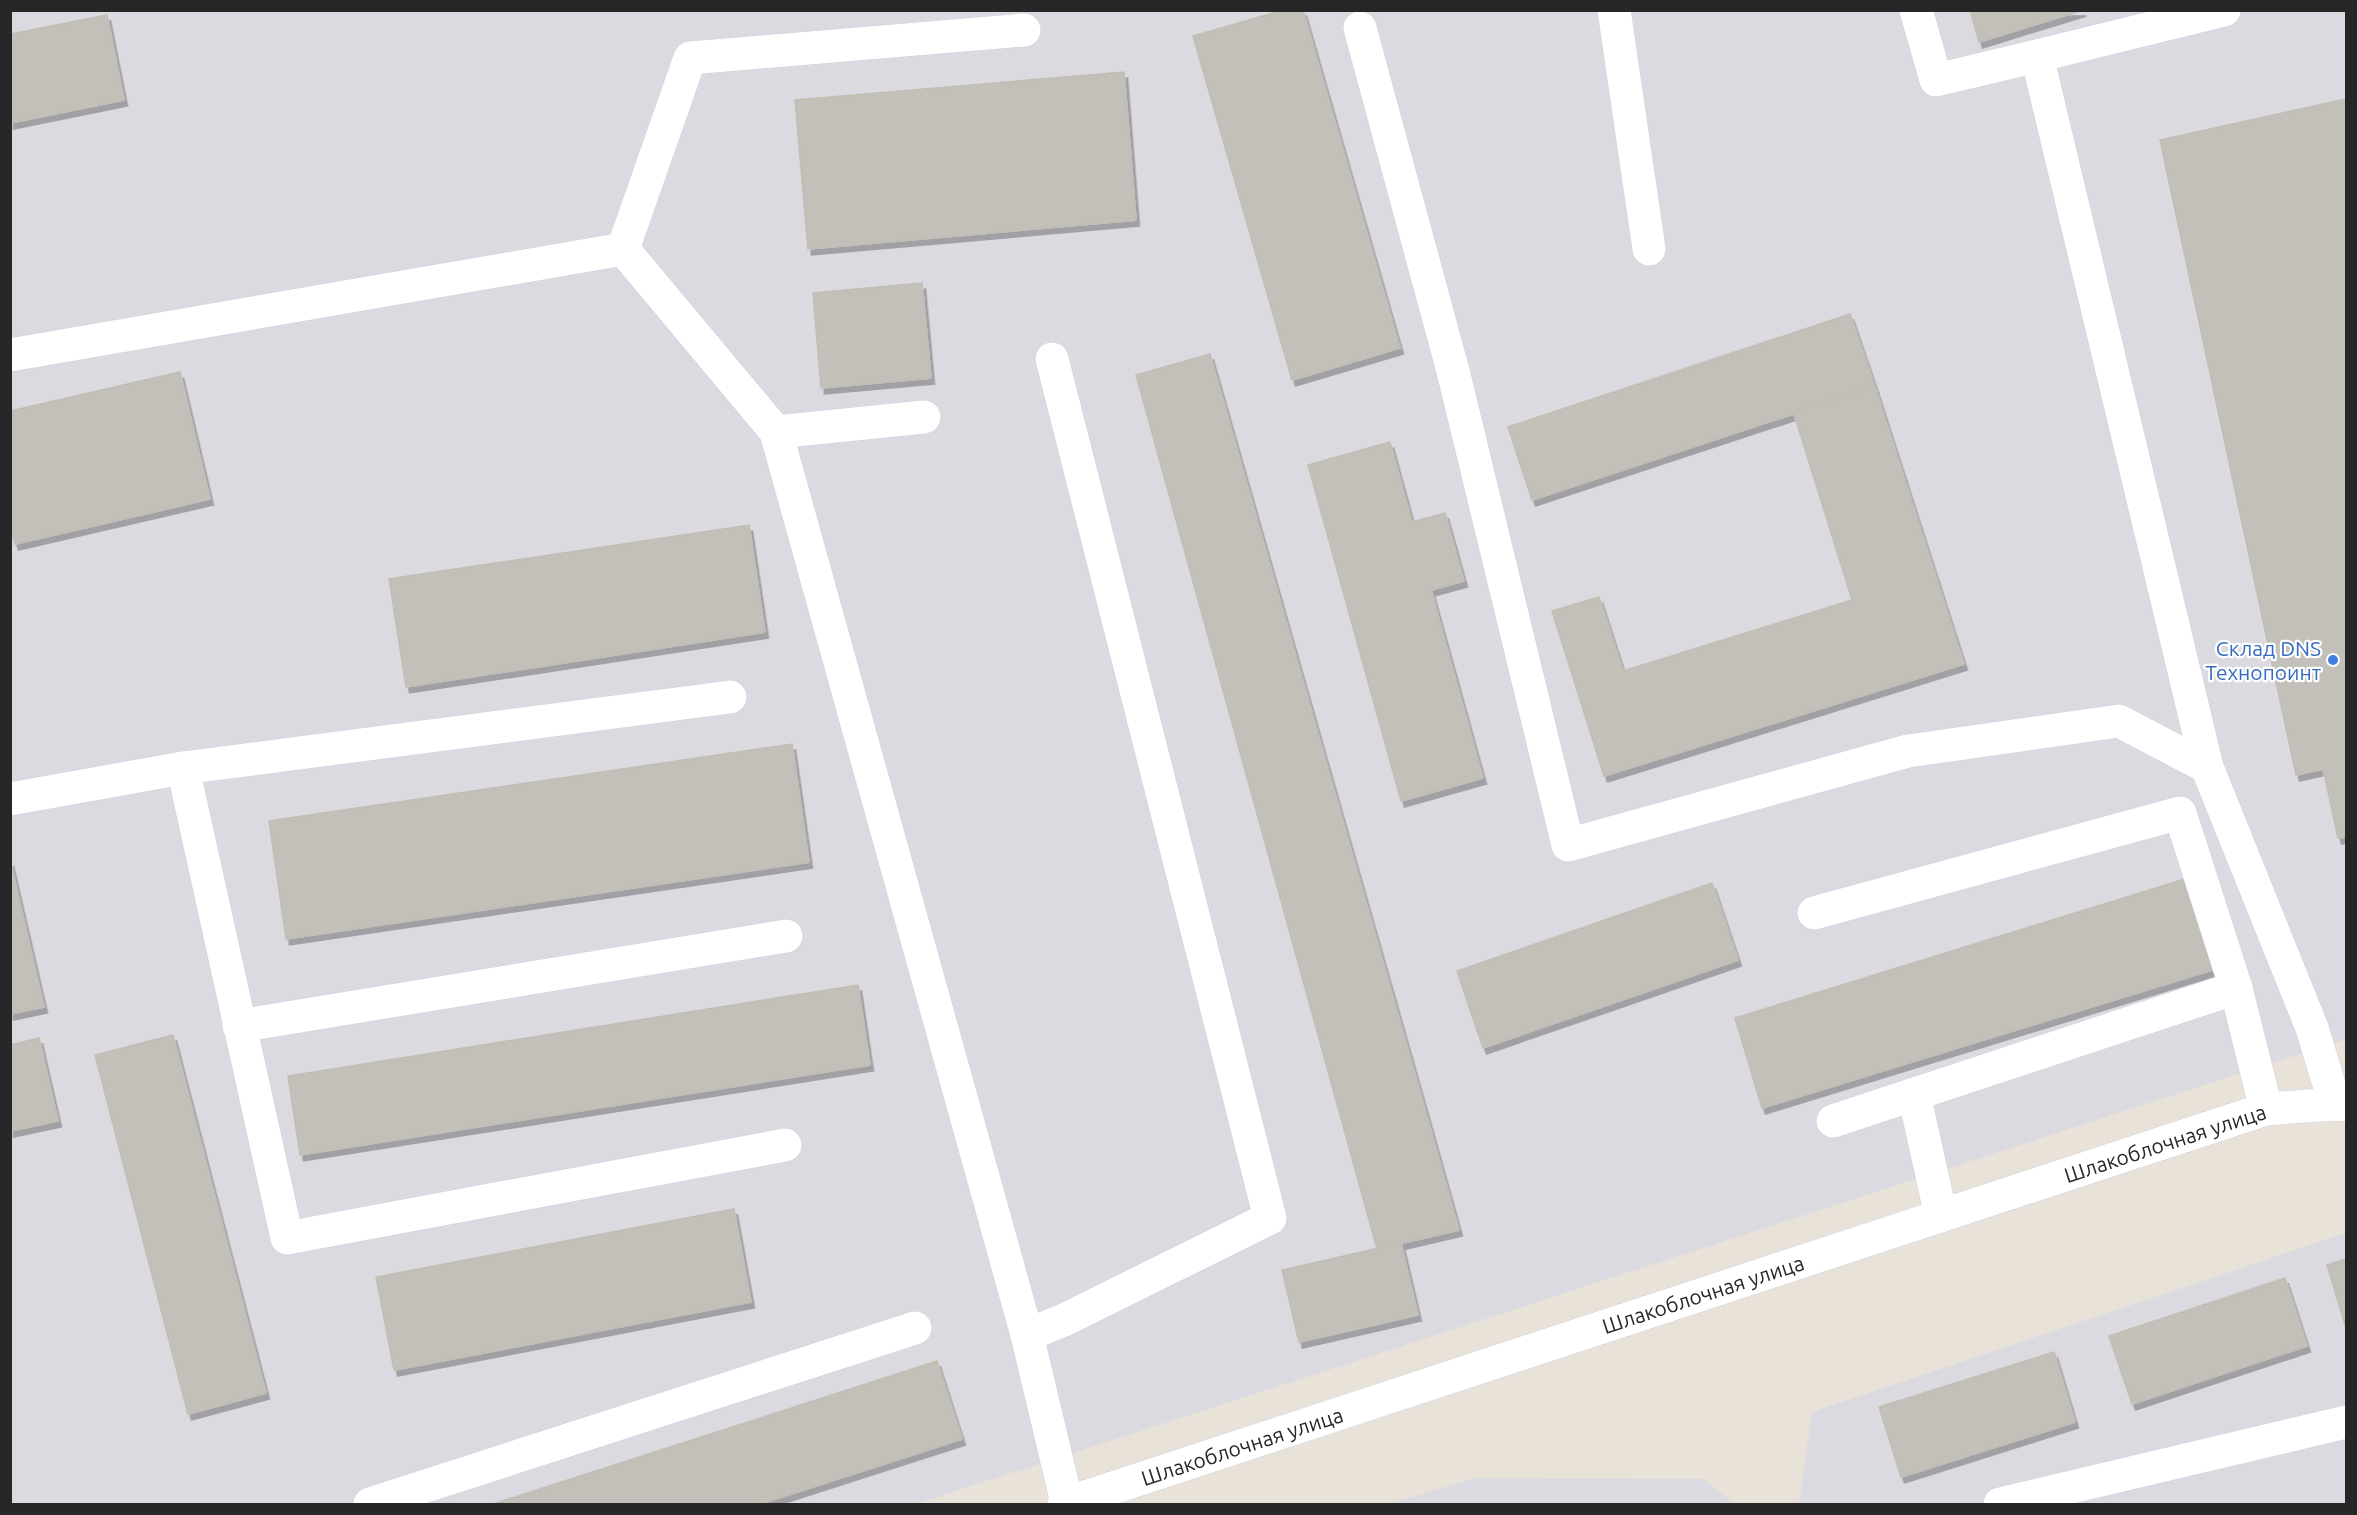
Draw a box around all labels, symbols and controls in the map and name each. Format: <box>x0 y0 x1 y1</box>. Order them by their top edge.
place label: Склад DNS Технопоинт <box>2205 636 2322 684</box>
marker: Склад DNS Технопоинт <box>2326 653 2340 667</box>
street label: Шлакоблочная улица <box>2061 1099 2269 1187</box>
street label: Шлакоблочная улица <box>1599 1250 1807 1338</box>
street label: Шлакоблочная улица <box>1138 1402 1346 1490</box>

